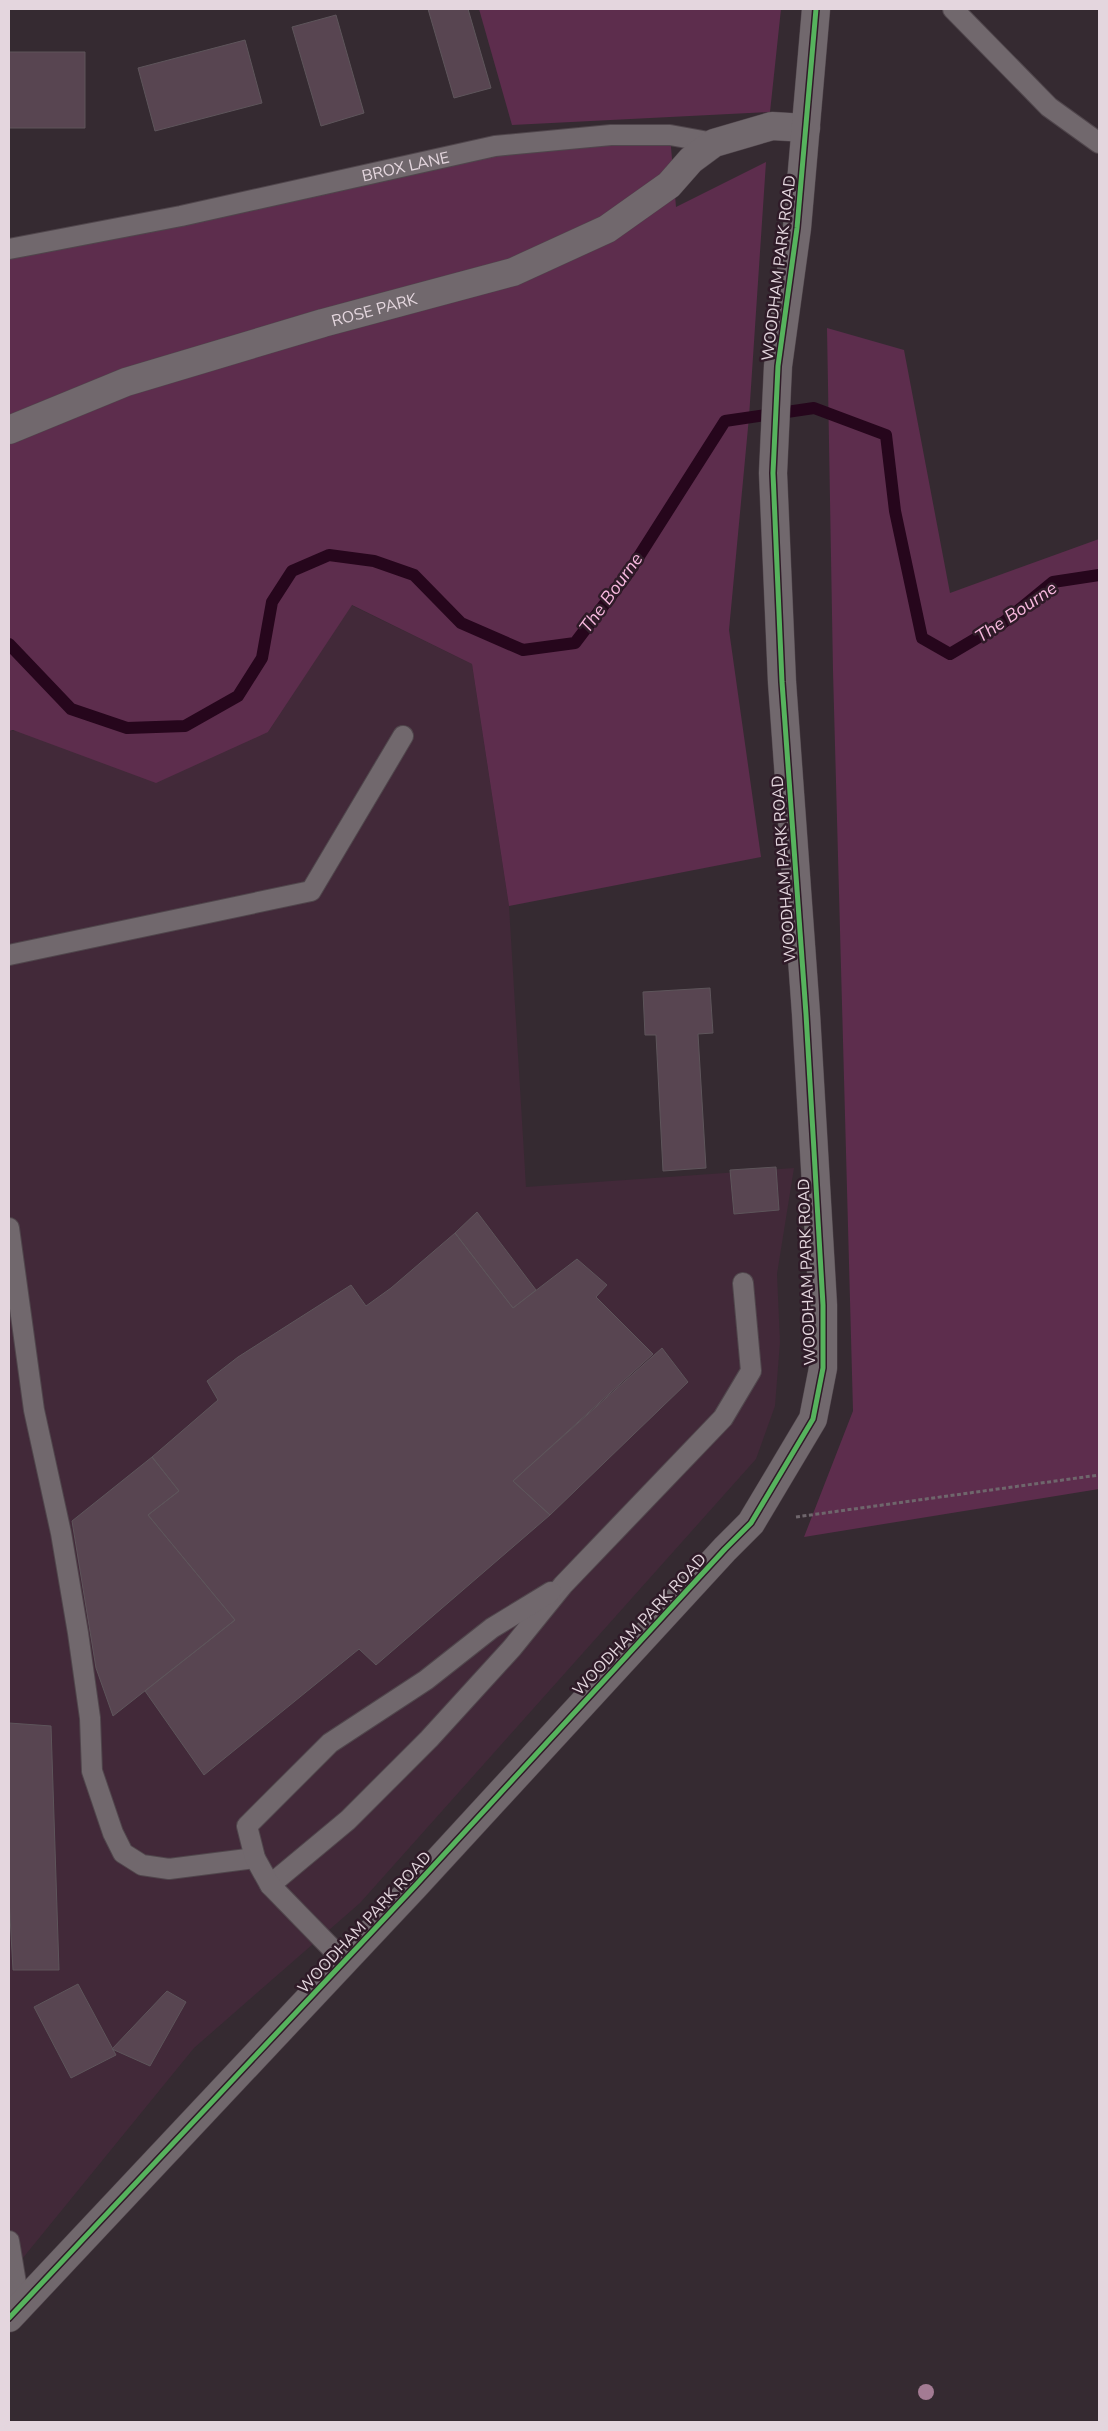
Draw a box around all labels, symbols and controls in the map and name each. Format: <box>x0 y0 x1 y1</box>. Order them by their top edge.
street label: BROX LANE <box>360 147 451 187</box>
street label: WOODHAM PARK ROAD <box>757 174 801 362</box>
street label: ROSE PARK <box>329 288 420 332</box>
water label: The Bourne <box>574 548 649 638</box>
water label: The Bourne <box>970 576 1062 648</box>
street label: WOODHAM PARK ROAD <box>766 775 801 963</box>
street label: WOODHAM PARK ROAD <box>793 1178 821 1366</box>
street label: WOODHAM PARK ROAD <box>568 1549 712 1701</box>
street label: WOODHAM PARK ROAD <box>293 1847 437 1999</box>

